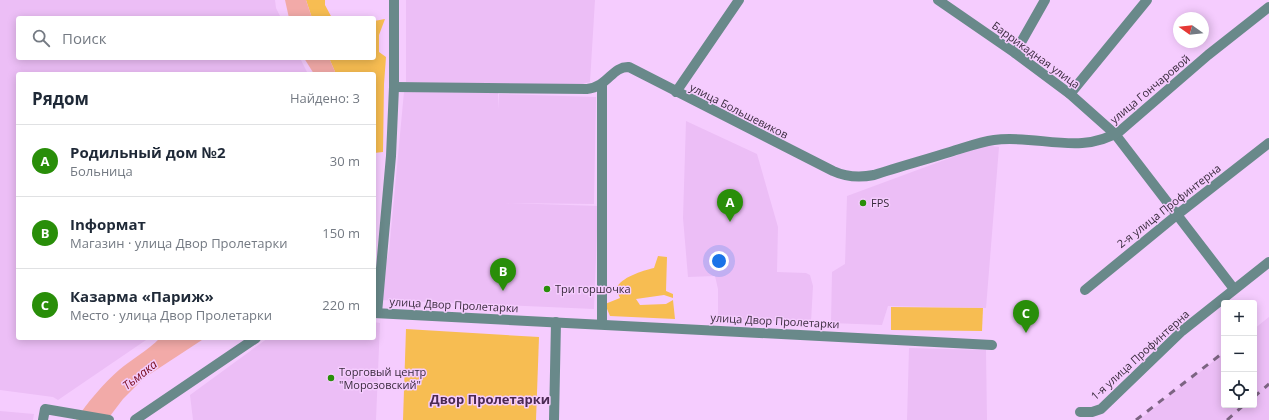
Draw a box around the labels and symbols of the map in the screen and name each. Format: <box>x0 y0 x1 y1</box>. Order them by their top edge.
north arrow <box>1173 12 1209 48</box>
street label: Баррикадная улица <box>989 18 1083 92</box>
street label: улица Гончаровой <box>1107 51 1193 127</box>
street label: улица Большевиков <box>687 79 791 142</box>
street label: 2-я улица Профинтерна <box>1114 160 1224 251</box>
pin: A <box>717 189 743 222</box>
place label: FPS <box>871 195 889 210</box>
marker: FPS <box>858 198 868 208</box>
your location <box>709 251 729 271</box>
pin: B <box>490 258 516 291</box>
place label: Три горшочка <box>555 281 631 296</box>
marker: Три горшочка <box>542 284 552 294</box>
street label: улица Двор Пролетарки <box>389 294 519 315</box>
pin: C <box>1013 300 1039 333</box>
street label: 1-я улица Профинтерна <box>1087 306 1192 403</box>
street label: улица Двор Пролетарки <box>710 310 840 331</box>
water label: Тьмака <box>119 356 161 394</box>
place label: Торговый центр "Морозовский" <box>339 364 427 392</box>
marker: Торговый центр "Морозовский" <box>326 373 336 383</box>
district label: Двор Пролетарки <box>430 390 550 408</box>

